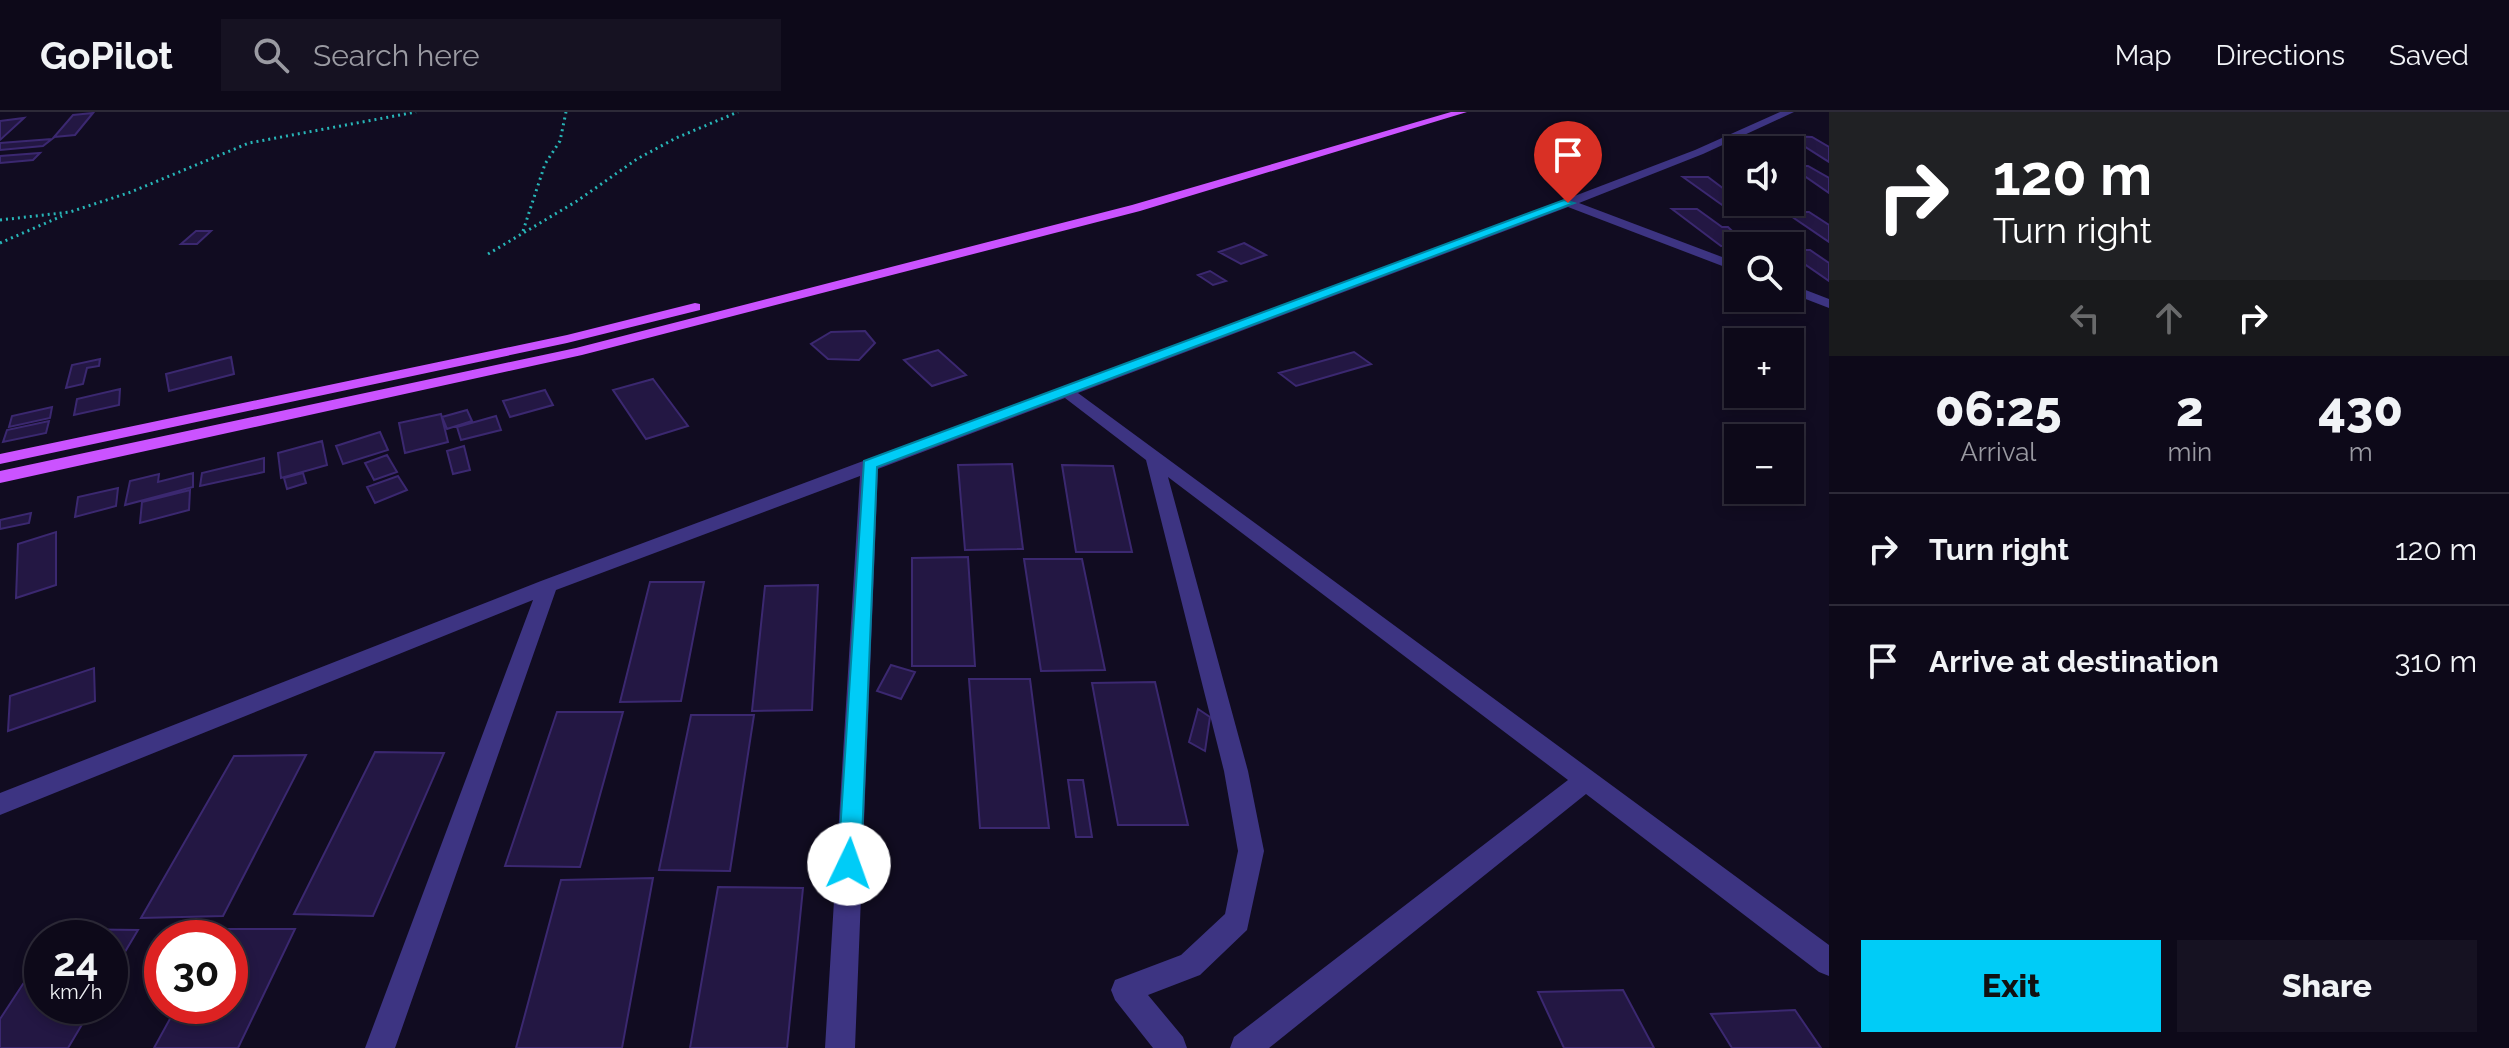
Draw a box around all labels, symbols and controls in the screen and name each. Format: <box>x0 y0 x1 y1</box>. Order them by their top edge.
search box <box>221 19 781 91</box>
text: GoPilot <box>40 33 173 78</box>
icon: search <box>249 33 293 77</box>
text: Search here <box>313 38 480 73</box>
text: Map <box>2115 39 2172 72</box>
text: Directions <box>2216 39 2345 72</box>
text: Saved <box>2389 39 2469 72</box>
pin <box>1534 121 1602 203</box>
icon: arrive <box>1546 133 1590 177</box>
map controls <box>1724 136 1804 504</box>
button: sound <box>1724 136 1804 216</box>
text: 120 m <box>1993 142 2152 208</box>
icon: right <box>1861 144 1965 248</box>
text: Turn right <box>1993 209 2152 251</box>
button: search <box>1724 232 1804 312</box>
icon: left <box>2063 296 2107 340</box>
icon: ahead <box>2147 296 2191 340</box>
icon: right <box>2231 296 2275 340</box>
button: + <box>1724 328 1804 408</box>
text: 06:25 <box>1935 381 2062 437</box>
text: 2 <box>2176 381 2204 437</box>
text: 430 <box>2318 381 2403 437</box>
button: − <box>1724 424 1804 504</box>
text: Arrival <box>1960 437 2036 467</box>
text: min <box>2168 437 2212 467</box>
text: m <box>2349 437 2373 467</box>
icon: right <box>1861 527 1905 571</box>
text: Turn right <box>1929 532 2069 567</box>
text: 120 m <box>2395 532 2477 567</box>
icon: arrive <box>1861 639 1905 683</box>
text: Arrive at destination <box>1929 644 2219 679</box>
text: 310 m <box>2395 644 2477 679</box>
position arrow <box>807 822 891 906</box>
speed limit sign: 30 <box>144 920 248 1024</box>
text: 24 <box>53 938 99 985</box>
button: Exit <box>1861 940 2161 1032</box>
button: Share <box>2177 940 2477 1032</box>
text: km/h <box>50 980 102 1004</box>

